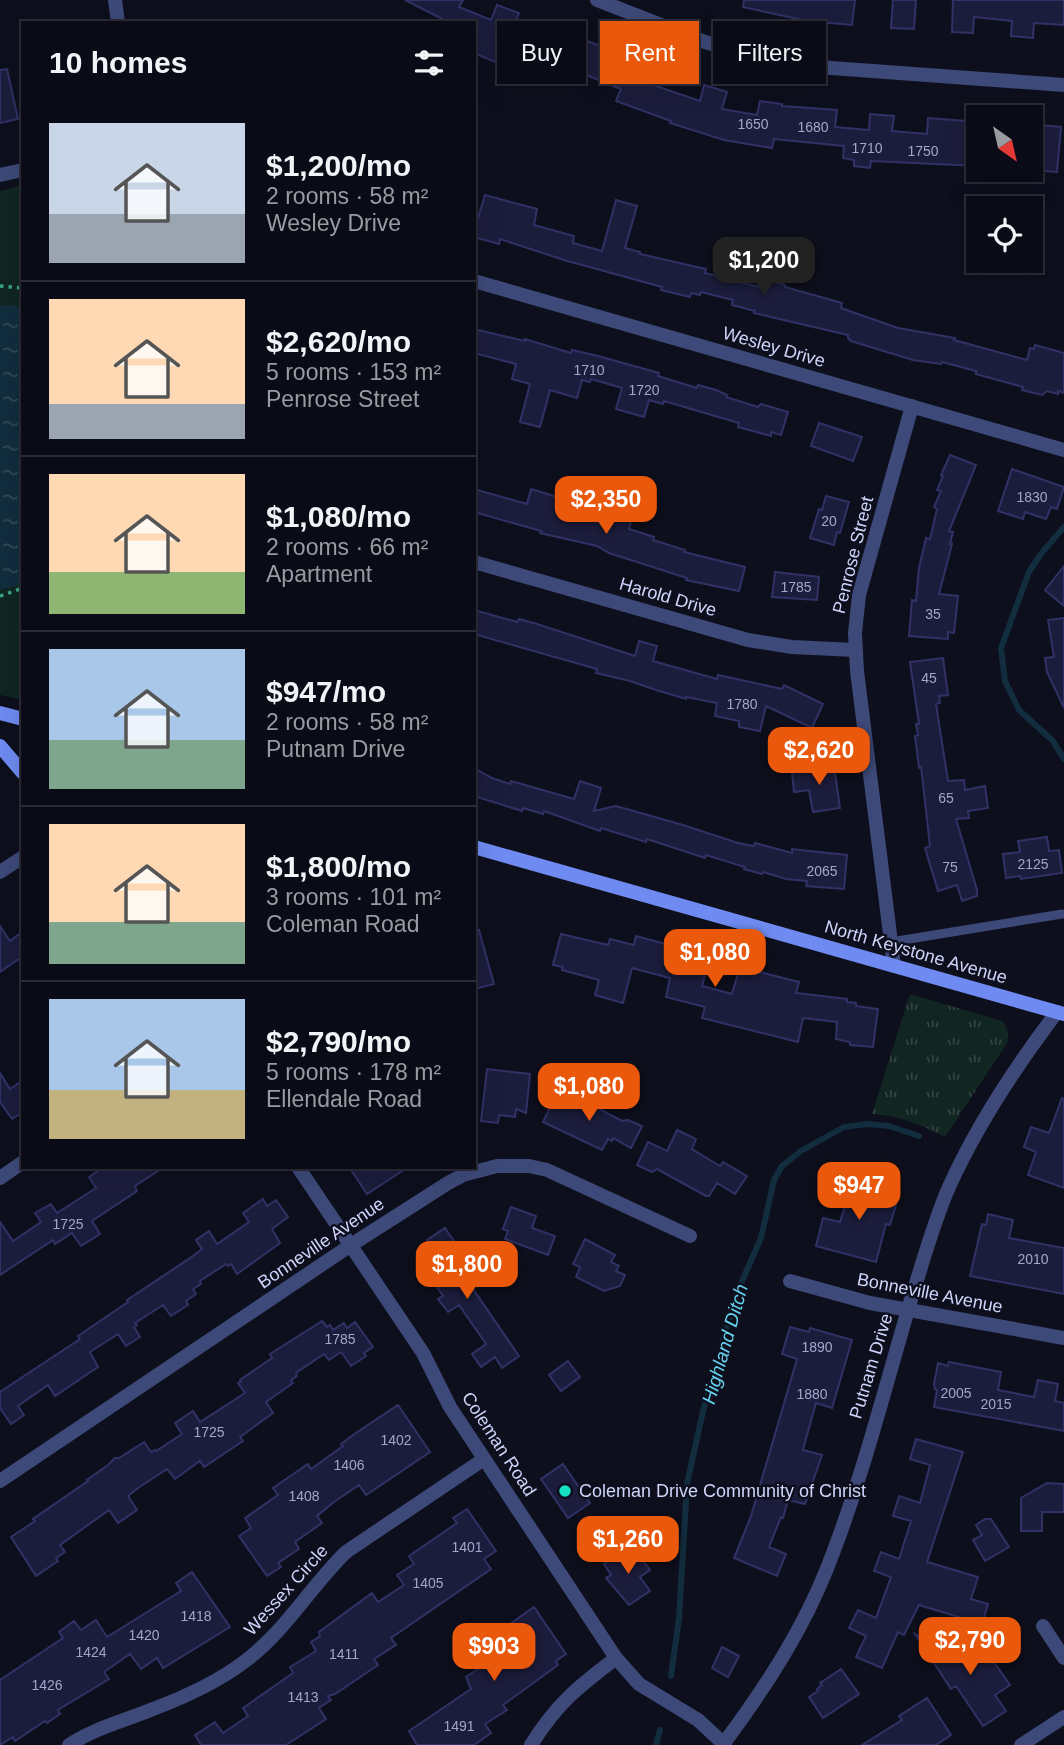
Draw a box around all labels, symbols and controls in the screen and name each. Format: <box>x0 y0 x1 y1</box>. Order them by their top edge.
chip: Buy <box>497 21 586 84</box>
chip: Rent <box>600 21 699 84</box>
chip: Filters <box>713 21 826 84</box>
icon: filters <box>410 44 448 82</box>
text: 10 homes <box>49 46 187 79</box>
north arrow <box>966 105 1043 182</box>
map controls <box>966 105 1043 273</box>
house number: 1650 <box>737 116 769 132</box>
house number: 1680 <box>797 119 829 135</box>
house number: 1710 <box>851 140 883 156</box>
house number: 1750 <box>907 143 939 159</box>
text: $1,200/mo <box>266 149 411 182</box>
icon: home <box>105 151 189 235</box>
text: 2 rooms · 58 m² <box>266 183 428 209</box>
button: locate <box>966 196 1043 273</box>
text: Wesley Drive <box>266 210 401 236</box>
pin: $1,200 <box>707 238 821 297</box>
text: $1,200 <box>729 247 799 273</box>
street label: Wesley Drive <box>720 323 828 371</box>
text: $2,620/mo <box>266 325 411 358</box>
icon: home <box>105 327 189 411</box>
text: 5 rooms · 153 m² <box>266 359 441 385</box>
house number: 1710 <box>573 362 605 378</box>
house number: 1720 <box>628 382 660 398</box>
text: Penrose Street <box>266 386 419 412</box>
pin: $2,350 <box>549 476 663 536</box>
text: $2,350 <box>571 486 641 512</box>
house number: 1830 <box>1016 489 1048 505</box>
street label: Penrose Street <box>829 494 877 616</box>
text: $1,080/mo <box>266 500 411 533</box>
icon: home <box>105 502 189 586</box>
house number: 20 <box>821 513 837 529</box>
text: 2 rooms · 66 m² <box>266 534 428 560</box>
text: Apartment <box>266 561 372 587</box>
street label: Harold Drive <box>617 574 719 620</box>
house number: 1785 <box>780 579 812 595</box>
house number: 35 <box>925 606 941 622</box>
house number: 45 <box>921 670 937 686</box>
text: $947/mo <box>266 675 386 708</box>
icon: home <box>105 677 189 761</box>
house number: 1780 <box>726 696 758 712</box>
text: 2 rooms · 58 m² <box>266 709 428 735</box>
pin: $2,620 <box>762 728 876 787</box>
text: Putnam Drive <box>266 736 405 762</box>
text: $2,620 <box>784 737 854 763</box>
house number: 65 <box>938 790 954 806</box>
text: $1,800/mo <box>266 850 411 883</box>
icon: home <box>105 852 189 936</box>
house number: 2125 <box>1017 856 1049 872</box>
house number: 75 <box>942 859 958 875</box>
house number: 2065 <box>806 863 838 879</box>
text: 3 rooms · 101 m² <box>266 884 441 910</box>
text: Coleman Road <box>266 911 419 937</box>
street label: North Keystone Avenue <box>822 916 1010 988</box>
pin: $1,080 <box>658 930 772 989</box>
text: $1,080 <box>680 939 750 965</box>
text: $2,790/mo <box>266 1025 411 1058</box>
icon: home <box>105 1027 189 1111</box>
text: 5 rooms · 178 m² <box>266 1059 441 1085</box>
pin: $1,080 <box>532 1064 646 1123</box>
text: $1,080 <box>554 1073 624 1099</box>
text: Ellendale Road <box>266 1086 422 1112</box>
pin: $947 <box>818 1162 900 1222</box>
text: $947 <box>833 1172 885 1198</box>
street label: Bonneville Avenue <box>254 1193 388 1293</box>
house number: 1725 <box>52 1216 84 1232</box>
pin: $1,800 <box>410 1242 524 1301</box>
text: $1,800 <box>432 1251 502 1277</box>
house number: 2010 <box>1017 1251 1049 1267</box>
street label: Bonneville Avenue <box>856 1269 1004 1317</box>
water label: Highland Ditch <box>698 1282 752 1406</box>
street label: Putnam Drive <box>845 1311 897 1421</box>
house number: 1785 <box>324 1331 356 1347</box>
house number: 1890 <box>801 1339 833 1355</box>
house number: 2005 <box>940 1385 972 1401</box>
house number: 1880 <box>796 1386 828 1402</box>
street label: Coleman Road <box>458 1388 540 1500</box>
house number: 2015 <box>980 1396 1012 1412</box>
house number: 1725 <box>193 1424 225 1440</box>
house number: 1402 <box>380 1432 412 1448</box>
house number: 1406 <box>333 1457 365 1473</box>
place label: Coleman Drive Community of Christ <box>579 1481 866 1501</box>
marker: Coleman Drive Community of Christ <box>557 1483 573 1499</box>
house number: 1408 <box>288 1488 320 1504</box>
pin: $1,260 <box>571 1516 685 1576</box>
text: $1,260 <box>593 1526 663 1552</box>
house number: 1401 <box>451 1539 483 1555</box>
street label: Wessex Circle <box>240 1541 332 1639</box>
house number: 1405 <box>412 1575 444 1591</box>
house number: 1418 <box>180 1608 212 1624</box>
pin: $2,790 <box>913 1618 1027 1677</box>
pin: $903 <box>453 1624 535 1683</box>
house number: 1420 <box>128 1627 160 1643</box>
text: $2,790 <box>935 1627 1005 1653</box>
text: $903 <box>468 1633 520 1659</box>
house number: 1424 <box>75 1644 107 1660</box>
house number: 1411 <box>329 1646 359 1662</box>
house number: 1426 <box>31 1677 63 1693</box>
house number: 1413 <box>287 1689 319 1705</box>
house number: 1491 <box>443 1718 475 1734</box>

